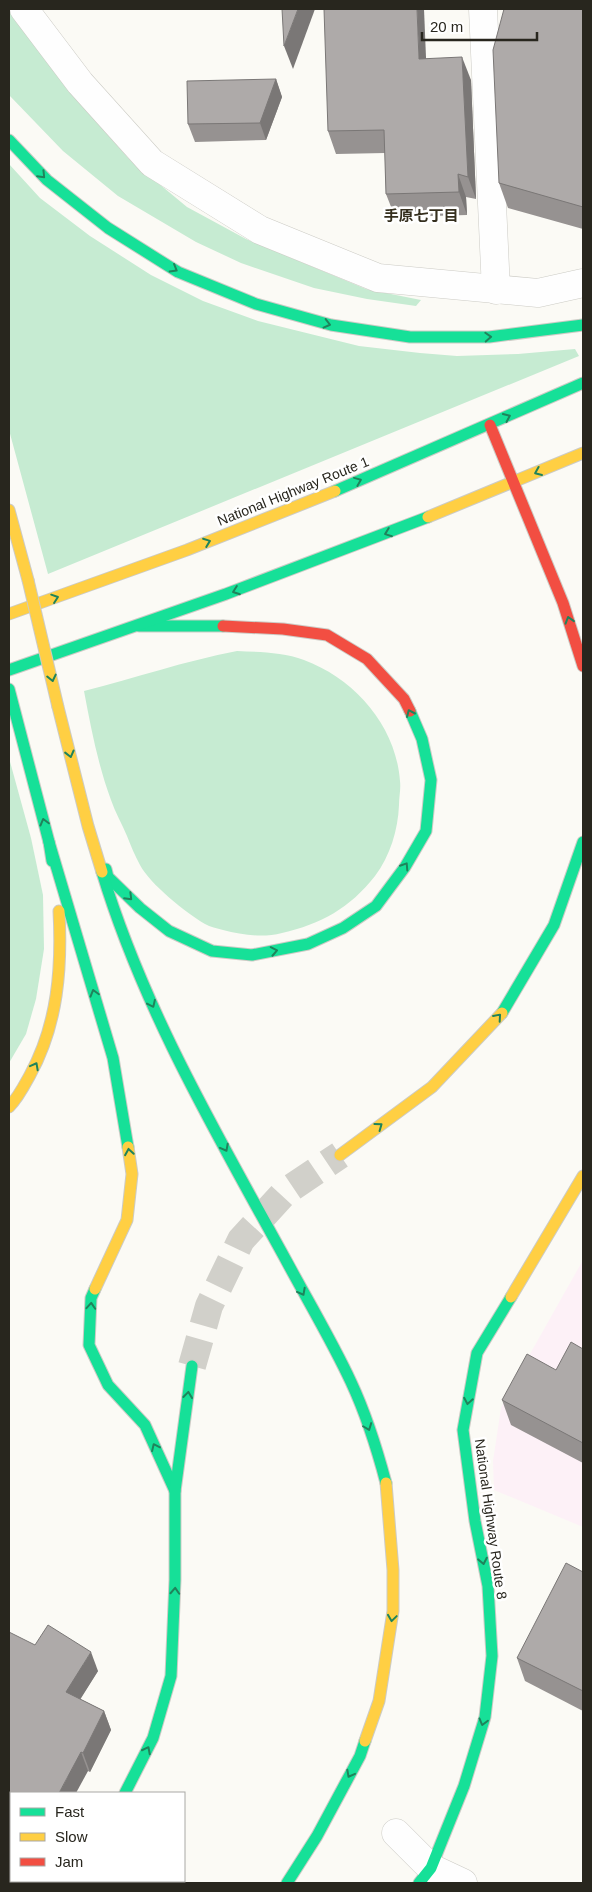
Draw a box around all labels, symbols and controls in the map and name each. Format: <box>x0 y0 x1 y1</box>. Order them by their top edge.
scale bar <box>422 10 537 42</box>
text: 20 m <box>430 18 463 35</box>
one-way arrow <box>37 169 46 178</box>
district label: 手原七丁目 <box>383 207 459 224</box>
one-way arrow <box>169 263 178 273</box>
one-way arrow <box>322 318 331 329</box>
one-way arrow <box>485 331 493 342</box>
one-way arrow <box>502 413 511 424</box>
street label: National Highway Route 1 <box>215 453 371 529</box>
one-way arrow <box>534 465 543 476</box>
one-way arrow <box>353 477 362 487</box>
one-way arrow <box>384 526 393 537</box>
one-way arrow <box>202 538 211 548</box>
one-way arrow <box>232 585 241 595</box>
one-way arrow <box>50 594 58 604</box>
one-way arrow <box>564 616 574 625</box>
one-way arrow <box>46 674 57 683</box>
one-way arrow <box>406 709 417 718</box>
one-way arrow <box>64 750 75 759</box>
one-way arrow <box>39 817 50 826</box>
one-way arrow <box>399 862 409 871</box>
one-way arrow <box>123 892 132 901</box>
one-way arrow <box>270 946 279 956</box>
one-way arrow <box>90 989 100 998</box>
one-way arrow <box>145 999 156 1008</box>
one-way arrow <box>493 1013 502 1022</box>
one-way arrow <box>29 1062 39 1071</box>
one-way arrow <box>373 1123 383 1132</box>
one-way arrow <box>219 1143 229 1152</box>
one-way arrow <box>124 1147 134 1156</box>
one-way arrow <box>296 1286 306 1295</box>
one-way arrow <box>85 1301 96 1309</box>
one-way arrow <box>182 1390 193 1398</box>
one-way arrow <box>464 1396 474 1405</box>
one-way arrow <box>363 1423 373 1431</box>
street label: National Highway Route 8 <box>472 1438 510 1600</box>
one-way arrow <box>151 1443 161 1452</box>
one-way arrow <box>477 1557 488 1565</box>
one-way arrow <box>169 1587 180 1595</box>
one-way arrow <box>387 1615 398 1623</box>
one-way arrow <box>478 1718 489 1727</box>
one-way arrow <box>141 1746 151 1755</box>
one-way arrow <box>346 1769 356 1778</box>
legend <box>10 1792 185 1882</box>
text: Fast <box>55 1803 85 1820</box>
text: Slow <box>55 1828 88 1845</box>
text: Jam <box>55 1853 83 1870</box>

